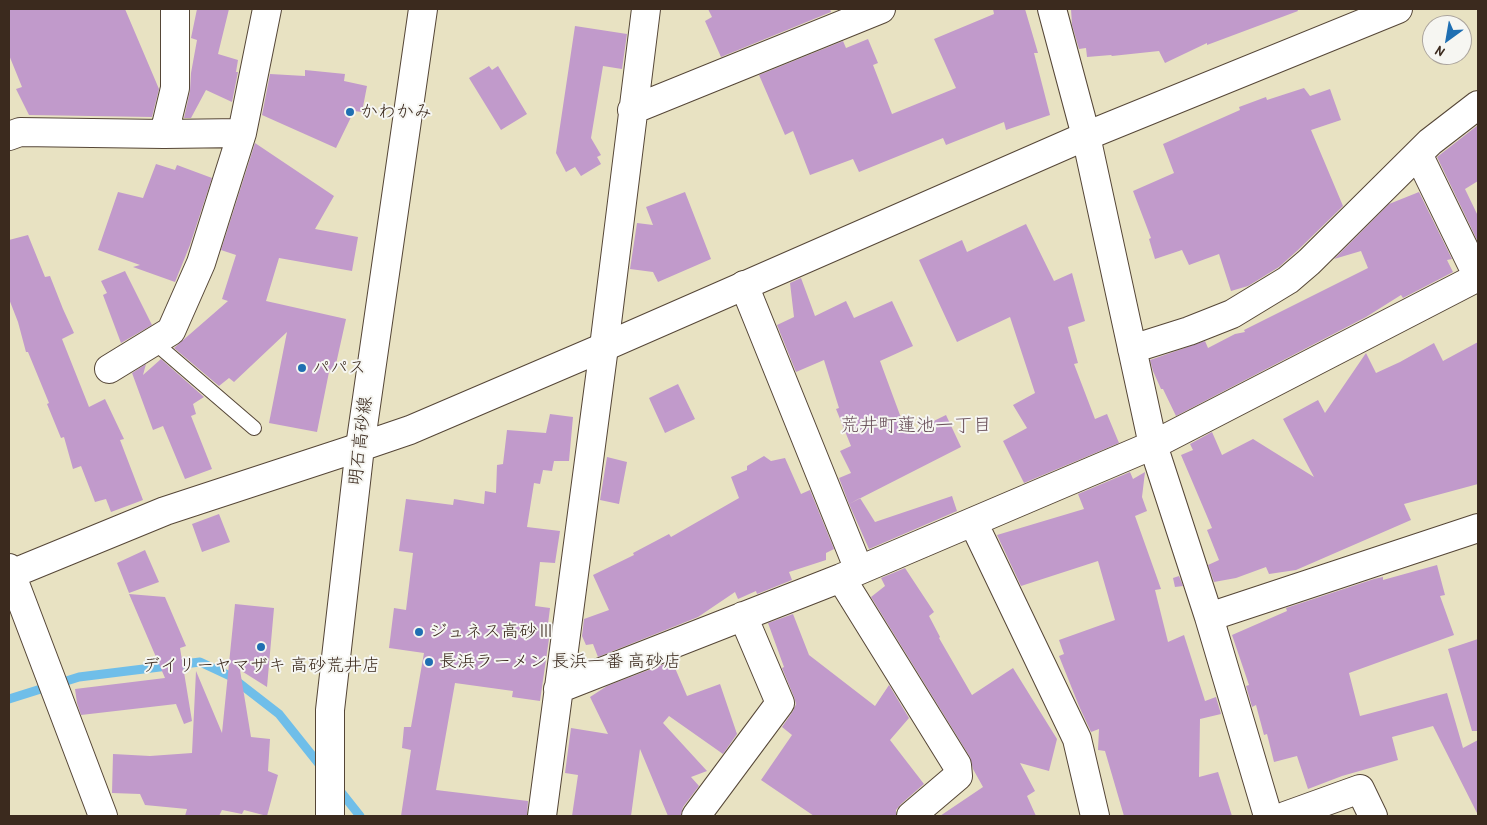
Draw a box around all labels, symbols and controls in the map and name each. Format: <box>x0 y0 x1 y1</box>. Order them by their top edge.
north arrow <box>1422 15 1472 65</box>
text: N <box>1431 42 1448 62</box>
place label: かわかみ <box>360 101 432 123</box>
marker: かわかみ <box>344 106 356 118</box>
place label: パパス <box>312 357 366 379</box>
marker: パパス <box>296 362 308 374</box>
street label: 明石高砂線 <box>345 395 377 487</box>
district label: 荒井町蓮池一丁目 <box>840 415 992 437</box>
place label: ジュネス高砂Ⅲ <box>429 621 555 643</box>
marker: ジュネス高砂Ⅲ <box>413 626 425 638</box>
marker: デイリーヤマザキ 高砂荒井店 <box>255 641 267 653</box>
place label: 長浜ラーメン 長浜一番 高砂店 <box>439 651 681 673</box>
place label: デイリーヤマザキ 高砂荒井店 <box>142 655 380 677</box>
marker: 長浜ラーメン 長浜一番 高砂店 <box>423 656 435 668</box>

